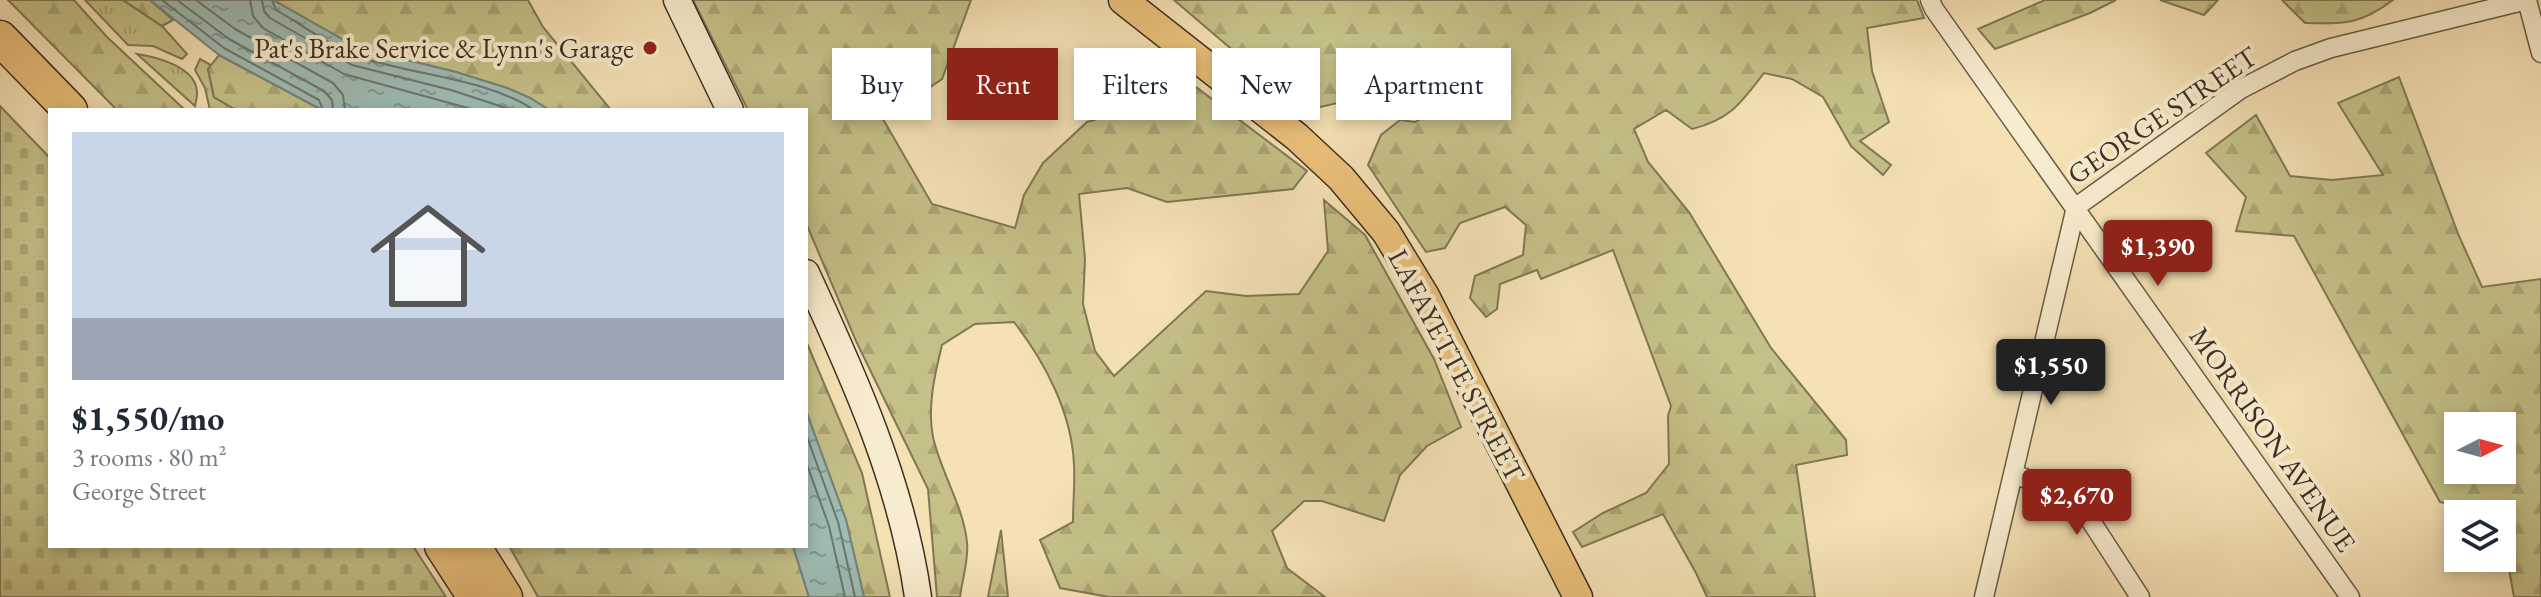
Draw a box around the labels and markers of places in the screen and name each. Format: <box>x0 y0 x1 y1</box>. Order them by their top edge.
place label: Pat's Brake Service & Lynn's Garage <box>254 30 634 66</box>
marker: Pat's Brake Service & Lynn's Garage <box>641 39 659 57</box>
pin: $1,390 <box>2093 220 2223 288</box>
pin: $1,550 <box>1986 339 2116 407</box>
pin: $2,670 <box>2012 469 2142 537</box>

